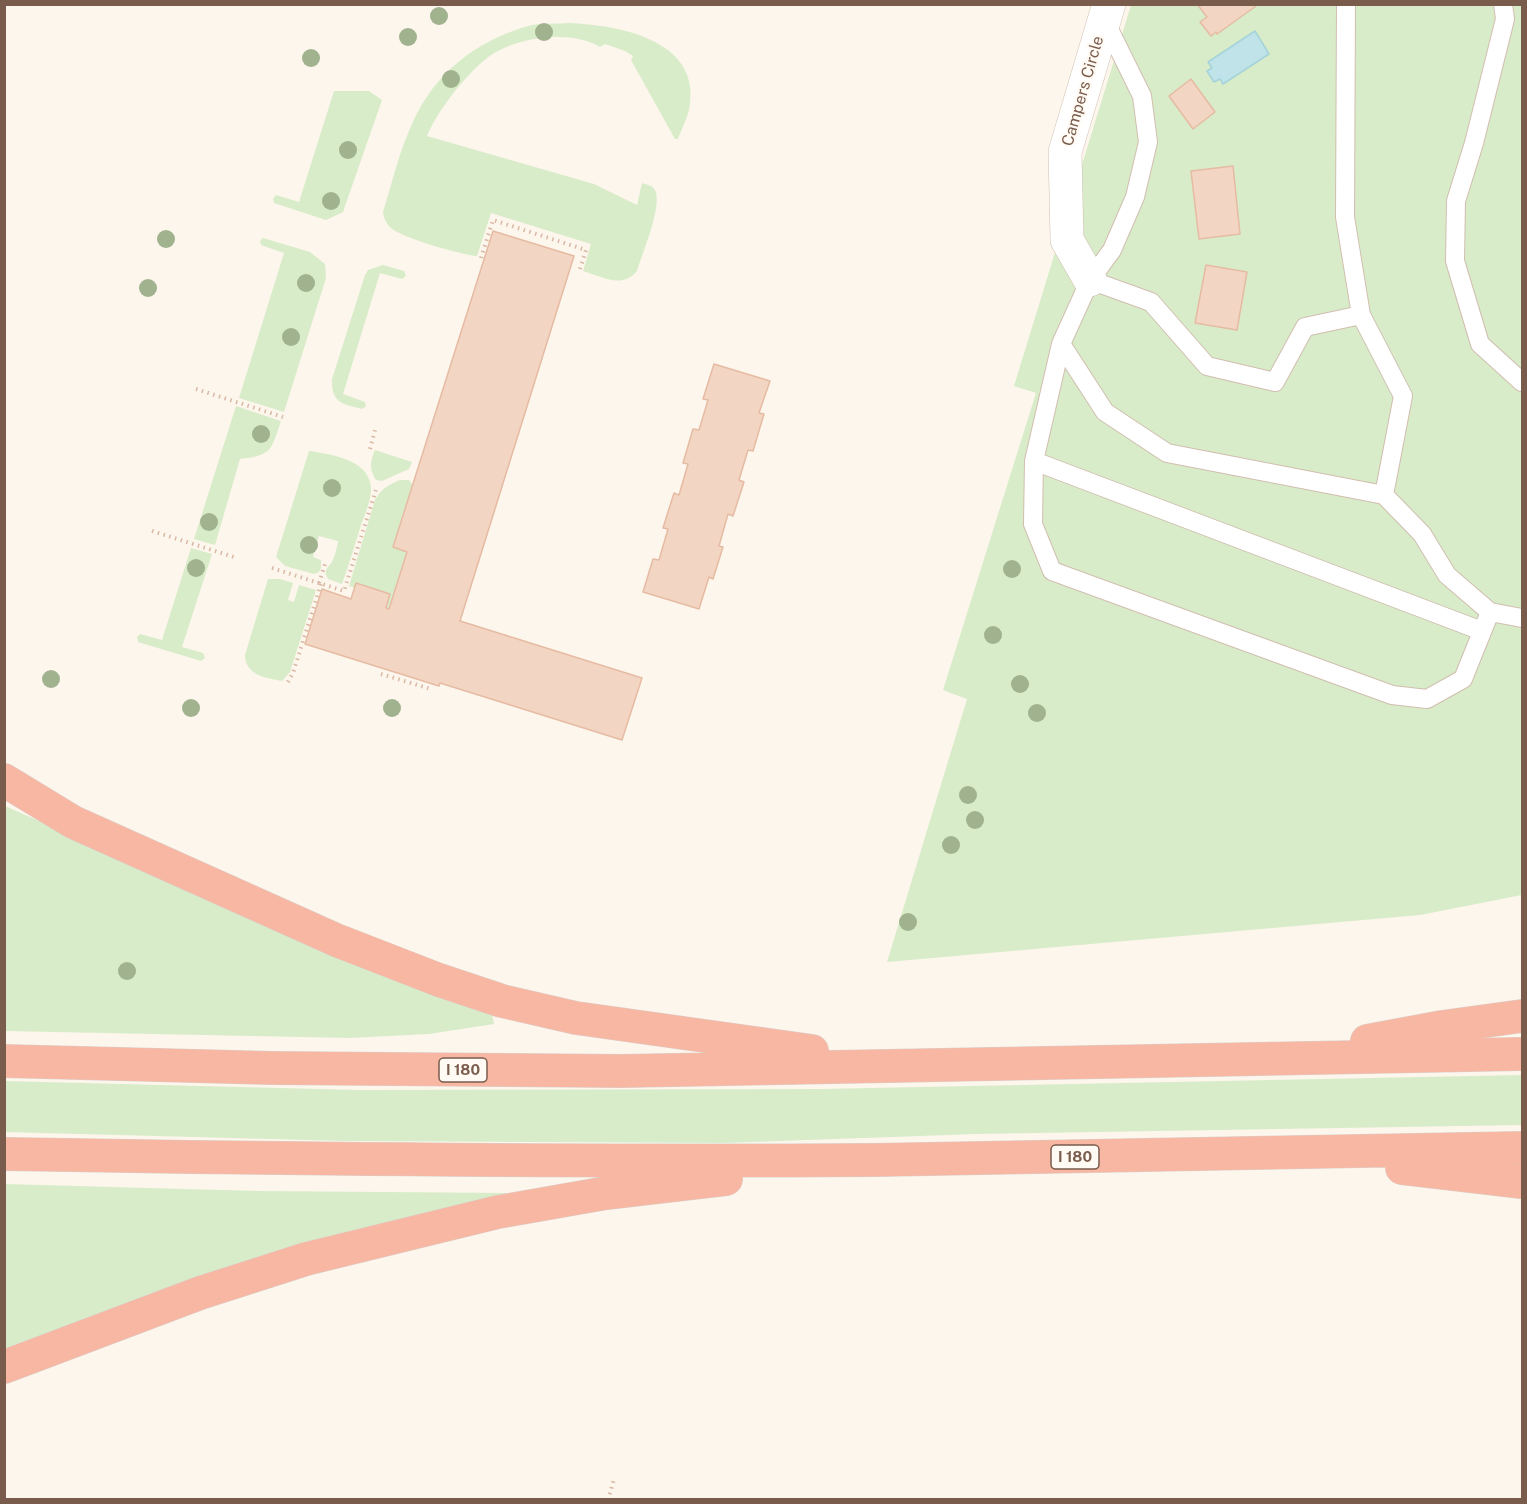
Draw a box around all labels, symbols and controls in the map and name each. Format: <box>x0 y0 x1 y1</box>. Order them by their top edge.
street label: Campers Circle <box>1058 34 1108 148</box>
road number: I 180 <box>439 1058 487 1082</box>
road number: I 180 <box>1051 1145 1099 1169</box>

